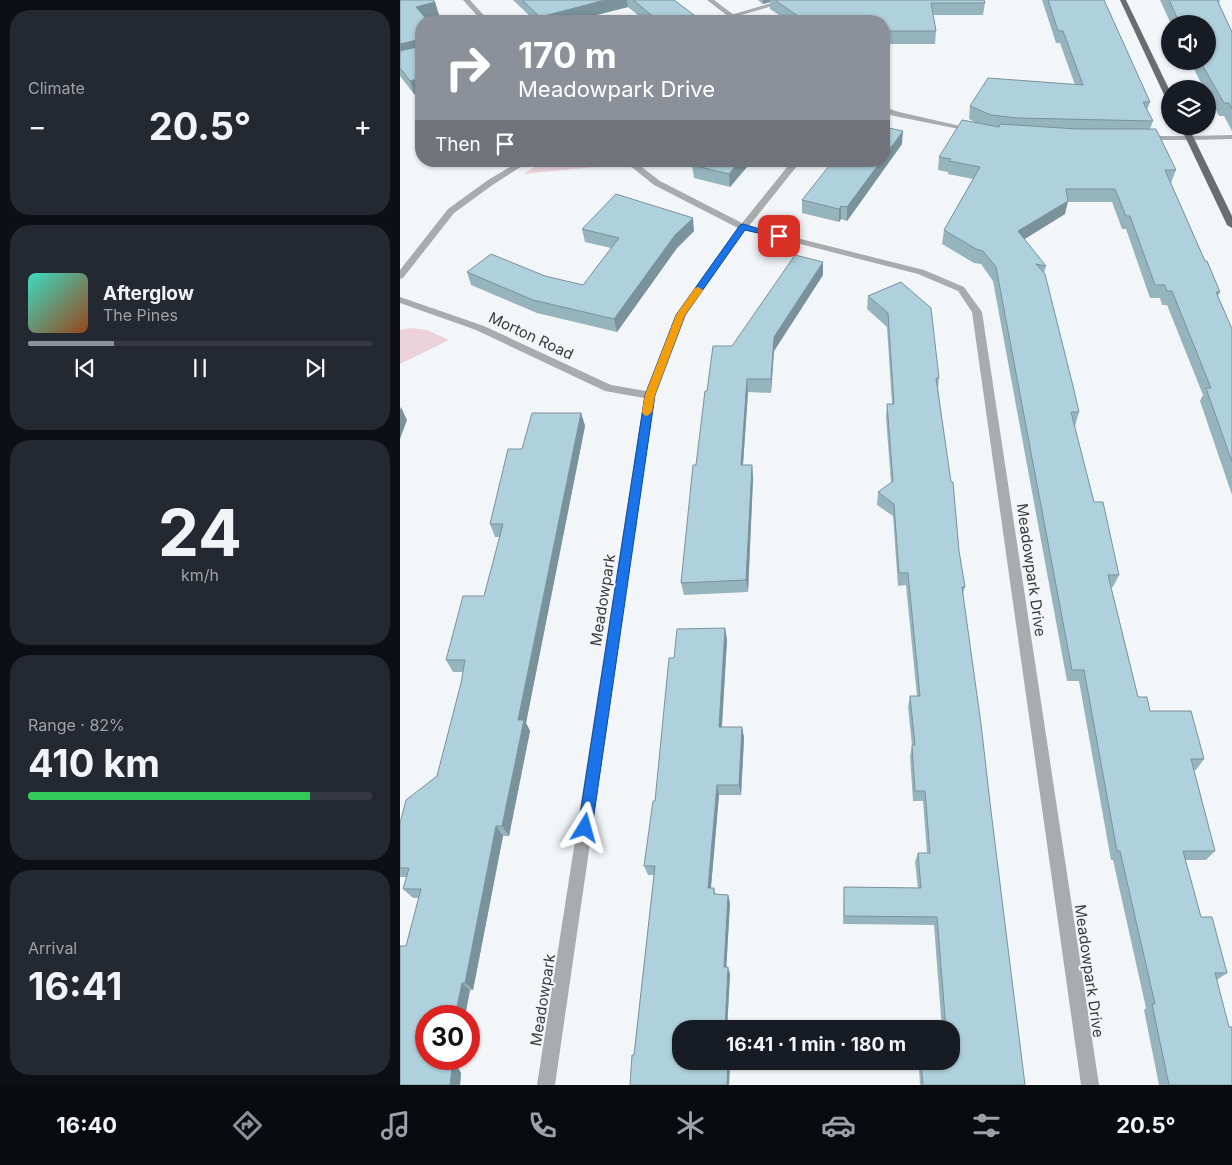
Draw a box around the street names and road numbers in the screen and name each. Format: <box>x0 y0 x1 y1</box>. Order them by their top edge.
street label: Morton Road <box>486 308 577 363</box>
street label: Meadowpark Drive <box>1013 502 1050 638</box>
street label: Meadowpark <box>586 552 619 647</box>
street label: Meadowpark Drive <box>1071 903 1108 1039</box>
street label: Meadowpark <box>526 952 559 1047</box>

